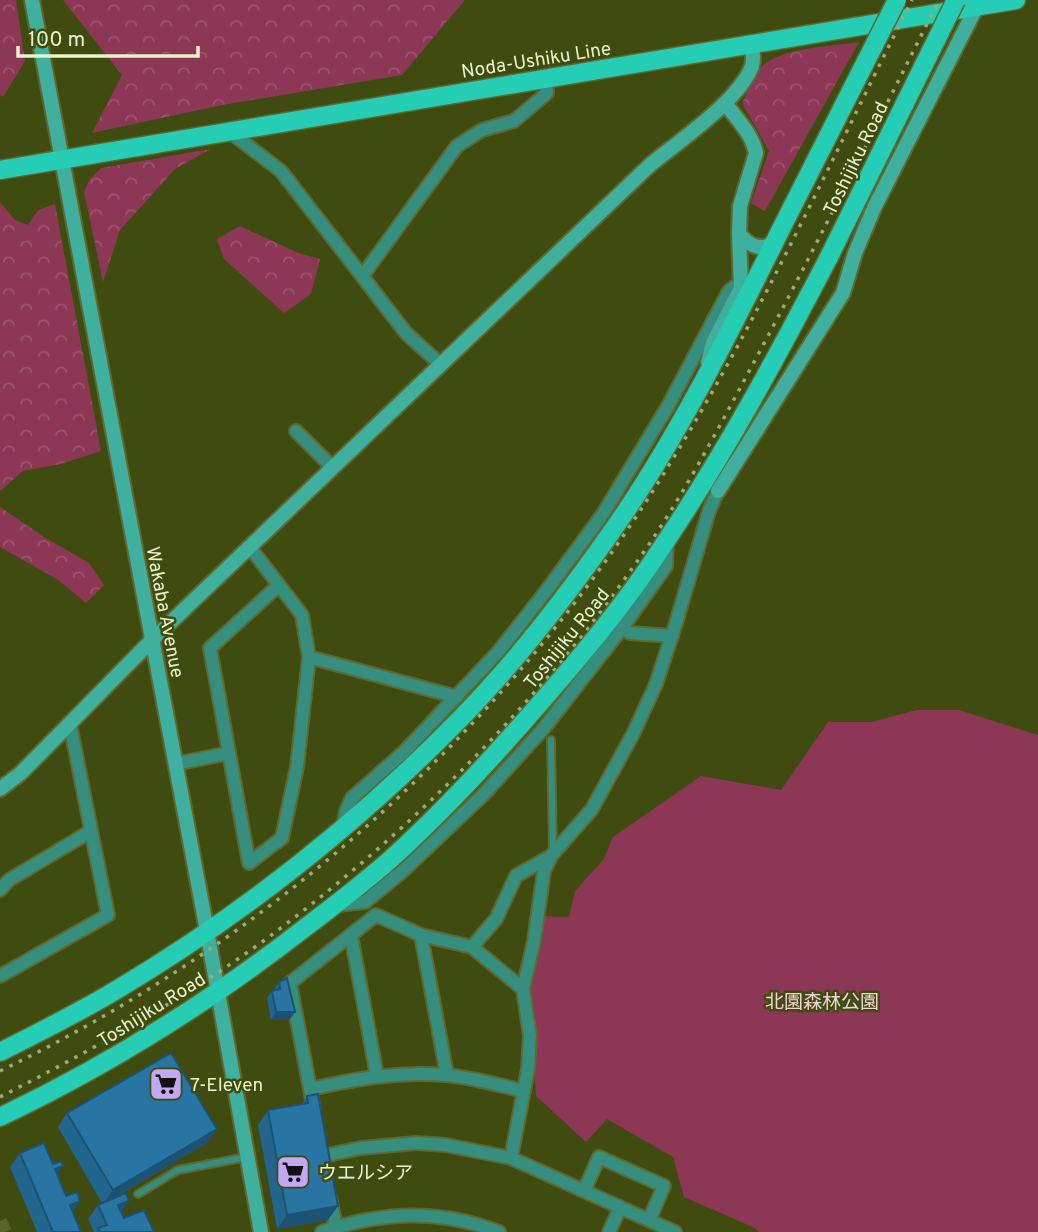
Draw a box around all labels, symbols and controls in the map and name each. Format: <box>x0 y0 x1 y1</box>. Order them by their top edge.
scale bar <box>18 14 198 58</box>
text: 100 m <box>28 27 85 54</box>
street label: Noda-Ushiku Line <box>460 37 613 85</box>
street label: Toshijiku Road <box>819 98 895 220</box>
street label: Wakaba Avenue <box>140 545 189 680</box>
street label: Toshijiku Road <box>519 584 616 695</box>
street label: Toshijiku Road <box>93 968 211 1054</box>
park label: 北園森林公園 <box>765 991 879 1015</box>
supermarket icon: 7-Eleven <box>147 1065 185 1103</box>
place label: 7-Eleven <box>190 1074 263 1098</box>
supermarket icon: ウエルシア <box>274 1153 312 1191</box>
place label: ウエルシア <box>318 1162 413 1186</box>

